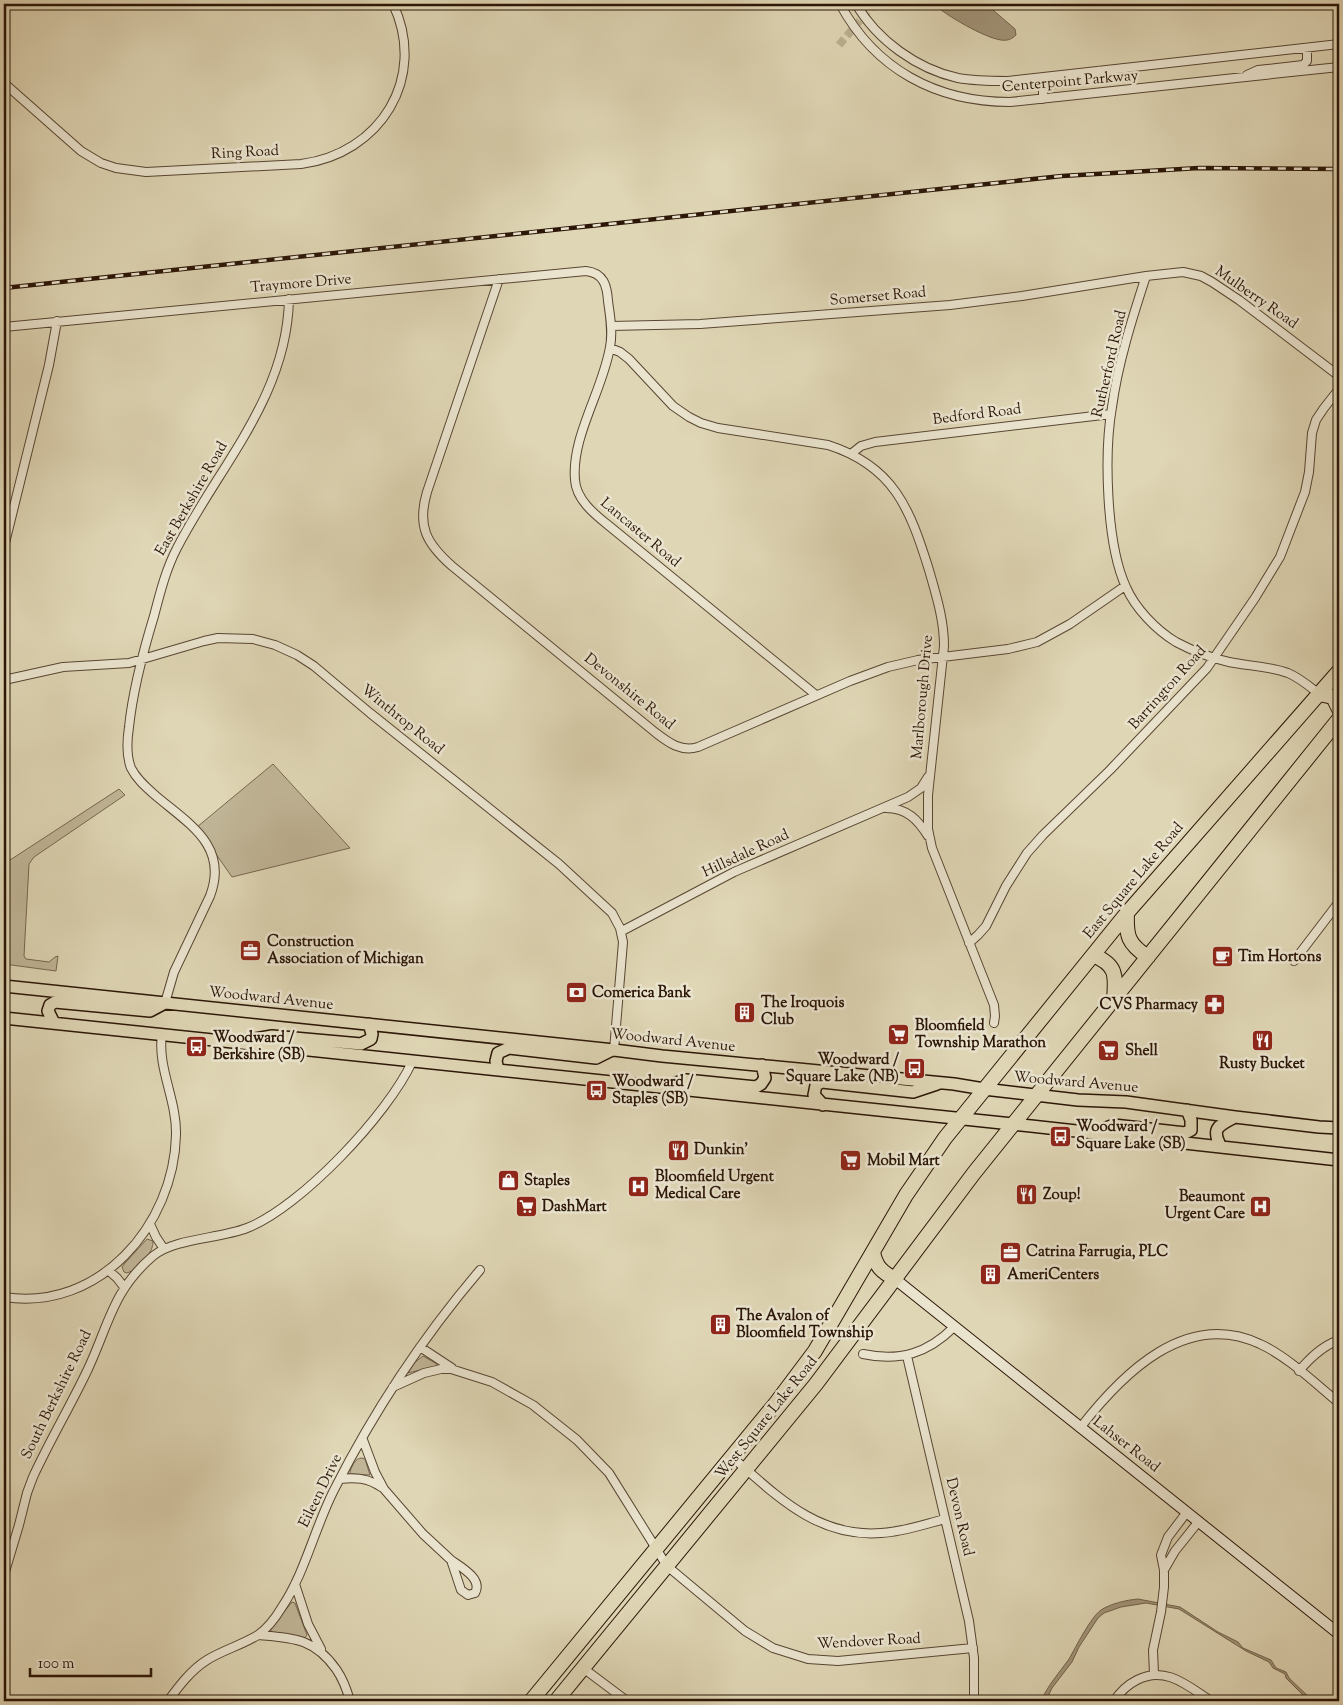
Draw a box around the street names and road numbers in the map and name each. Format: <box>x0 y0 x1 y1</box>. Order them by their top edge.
street label: Centerpoint Parkway <box>1001 66 1140 98</box>
street label: Ring Road <box>211 141 280 165</box>
street label: Mulberry Road <box>1210 261 1302 335</box>
street label: Traymore Drive <box>250 269 352 299</box>
street label: Somerset Road <box>829 282 928 312</box>
street label: Rutherford Road <box>1087 308 1133 420</box>
street label: Bedford Road <box>932 399 1023 431</box>
street label: East Berkshire Road <box>151 438 234 560</box>
street label: Lancaster Road <box>595 493 685 573</box>
street label: Marlborough Drive <box>907 634 939 760</box>
street label: Barrington Road <box>1124 641 1212 735</box>
street label: Devonshire Road <box>579 649 679 736</box>
street label: Winthrop Road <box>356 680 448 760</box>
street label: East Square Lake Road <box>1079 818 1189 944</box>
street label: Hillsdale Road <box>699 824 793 883</box>
street label: Woodward Avenue <box>208 982 334 1016</box>
street label: Woodward Avenue <box>610 1024 736 1058</box>
street label: Woodward Avenue <box>1013 1067 1139 1099</box>
street label: South Berkshire Road <box>17 1326 98 1463</box>
street label: West Square Lake Road <box>711 1352 823 1484</box>
street label: Lahser Road <box>1088 1412 1164 1478</box>
street label: Eileen Drive <box>294 1451 348 1531</box>
street label: Devon Road <box>940 1476 978 1559</box>
street label: Wendover Road <box>817 1629 922 1655</box>

